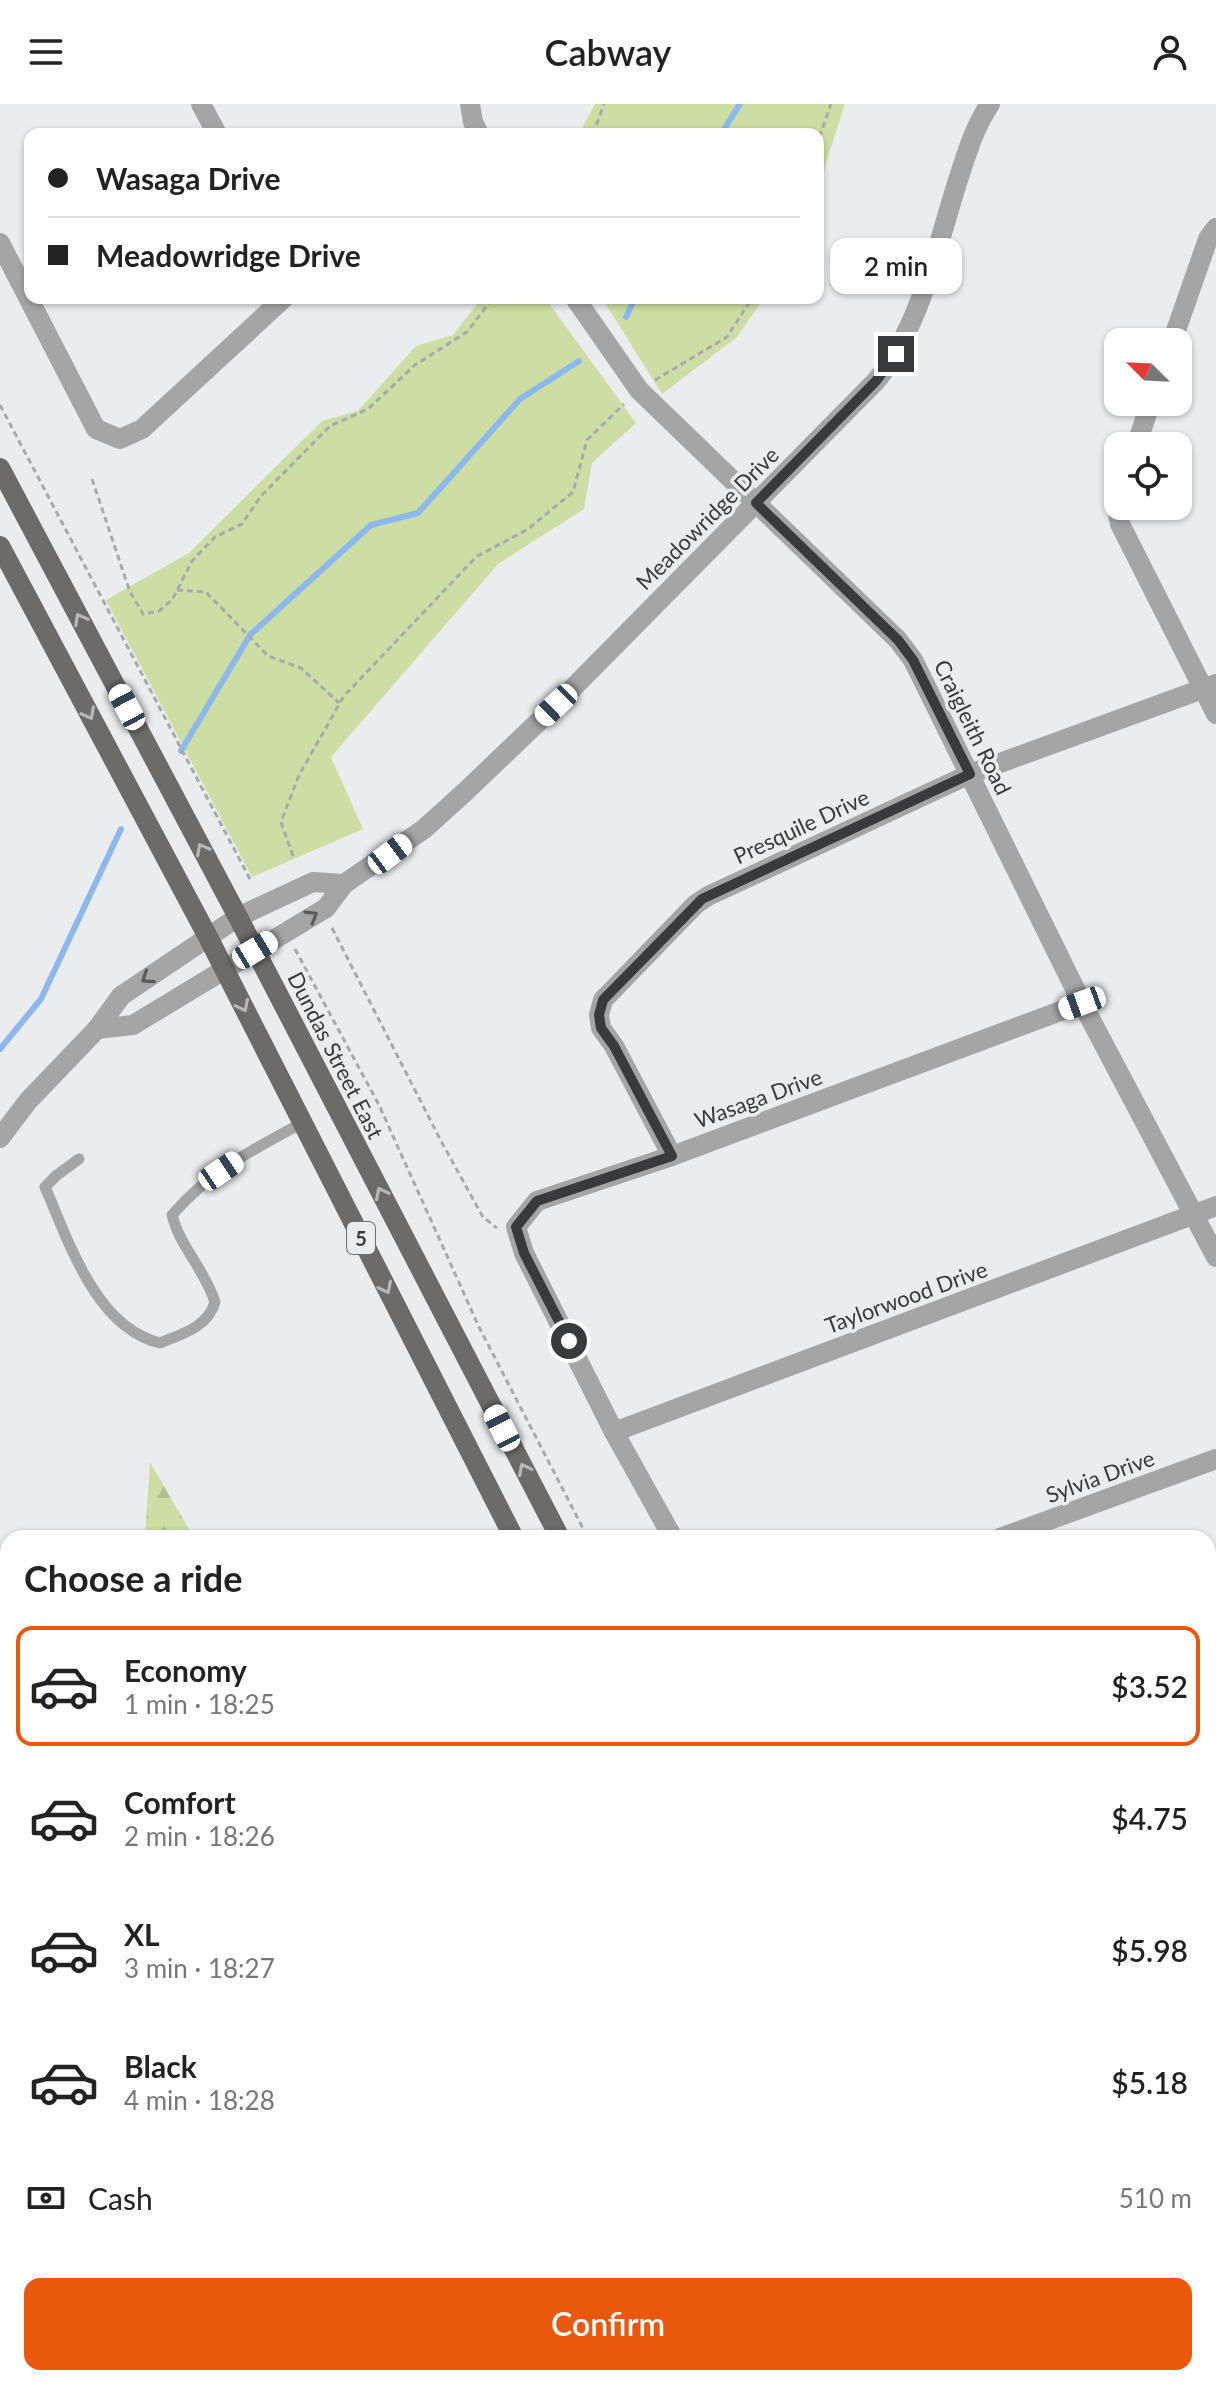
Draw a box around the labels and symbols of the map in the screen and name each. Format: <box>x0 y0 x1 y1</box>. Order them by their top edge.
callout: 2 min <box>830 238 962 294</box>
north arrow <box>1104 328 1192 416</box>
route end <box>878 336 914 372</box>
street label: Meadowridge Drive <box>630 441 784 595</box>
one-way arrow <box>74 612 89 627</box>
street label: Craigleith Road <box>929 655 1017 799</box>
car <box>105 680 149 734</box>
car <box>530 680 582 730</box>
one-way arrow <box>80 706 95 720</box>
street label: Presquile Drive <box>729 783 873 869</box>
car <box>364 830 416 878</box>
one-way arrow <box>196 842 211 857</box>
one-way arrow <box>303 910 318 926</box>
car <box>228 927 282 973</box>
street label: Dundas Street East <box>282 967 390 1143</box>
one-way arrow <box>142 968 156 983</box>
car <box>1055 984 1109 1022</box>
one-way arrow <box>234 998 249 1013</box>
street label: Wasaga Drive <box>691 1063 825 1133</box>
car <box>194 1148 248 1194</box>
one-way arrow <box>375 1186 390 1201</box>
road number: 5 <box>347 1222 375 1254</box>
street label: Taylorwood Drive <box>821 1255 991 1339</box>
one-way arrow <box>377 1280 392 1295</box>
route start <box>551 1323 587 1359</box>
car <box>480 1401 524 1455</box>
street label: Sylvia Drive <box>1042 1444 1158 1508</box>
one-way arrow <box>518 1462 533 1477</box>

